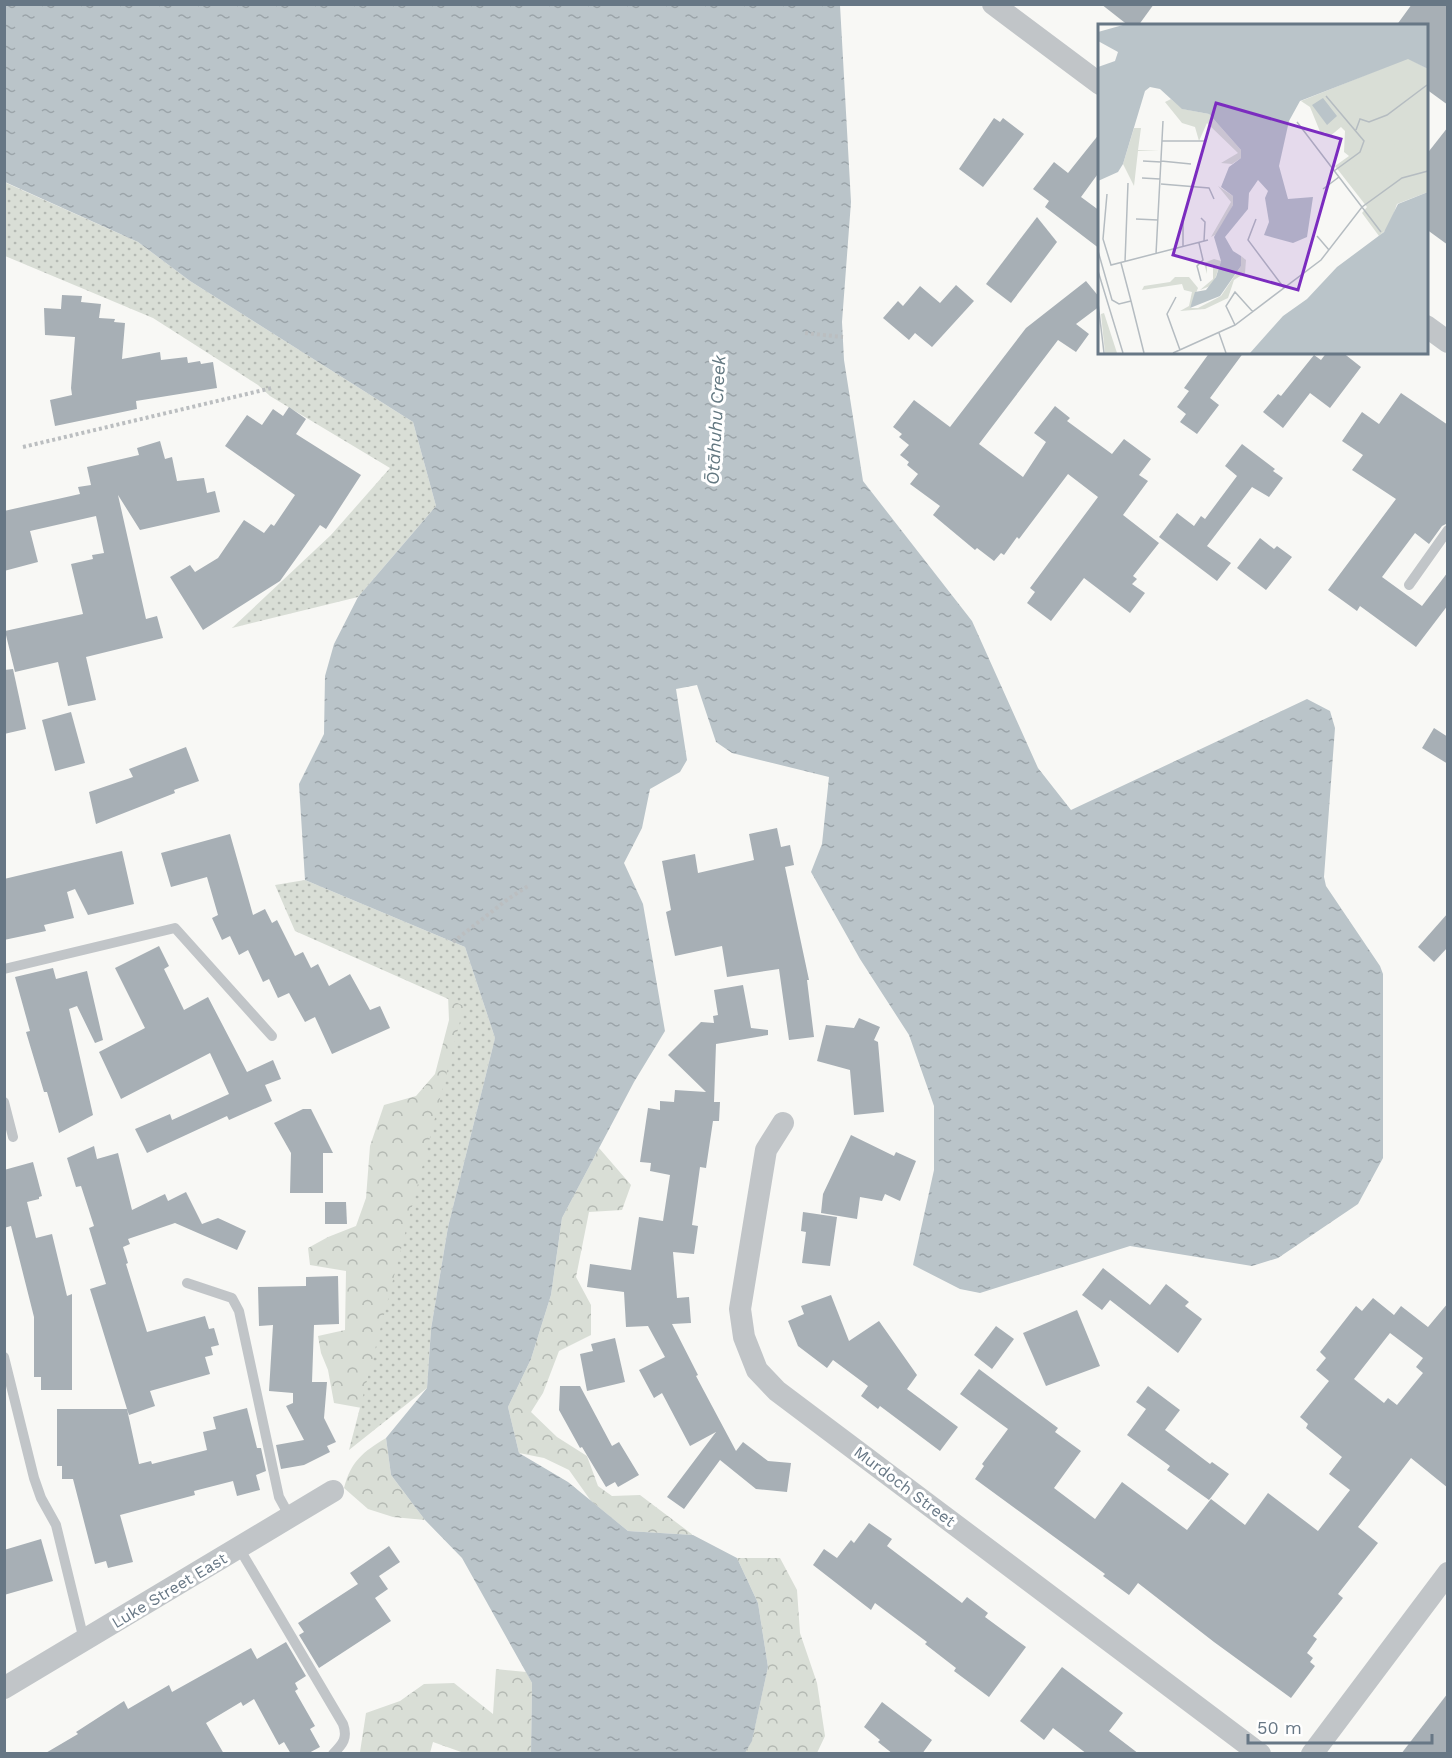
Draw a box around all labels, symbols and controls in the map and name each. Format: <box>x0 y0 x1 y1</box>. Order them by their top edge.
inset map <box>1098 24 1428 354</box>
water label: Ōtāhuhu Creek <box>702 353 729 485</box>
street label: Murdoch Street <box>850 1442 959 1531</box>
street label: Luke Street East <box>108 1548 230 1632</box>
scale bar <box>1248 1707 1432 1745</box>
text: 50 m <box>1257 1717 1302 1738</box>

